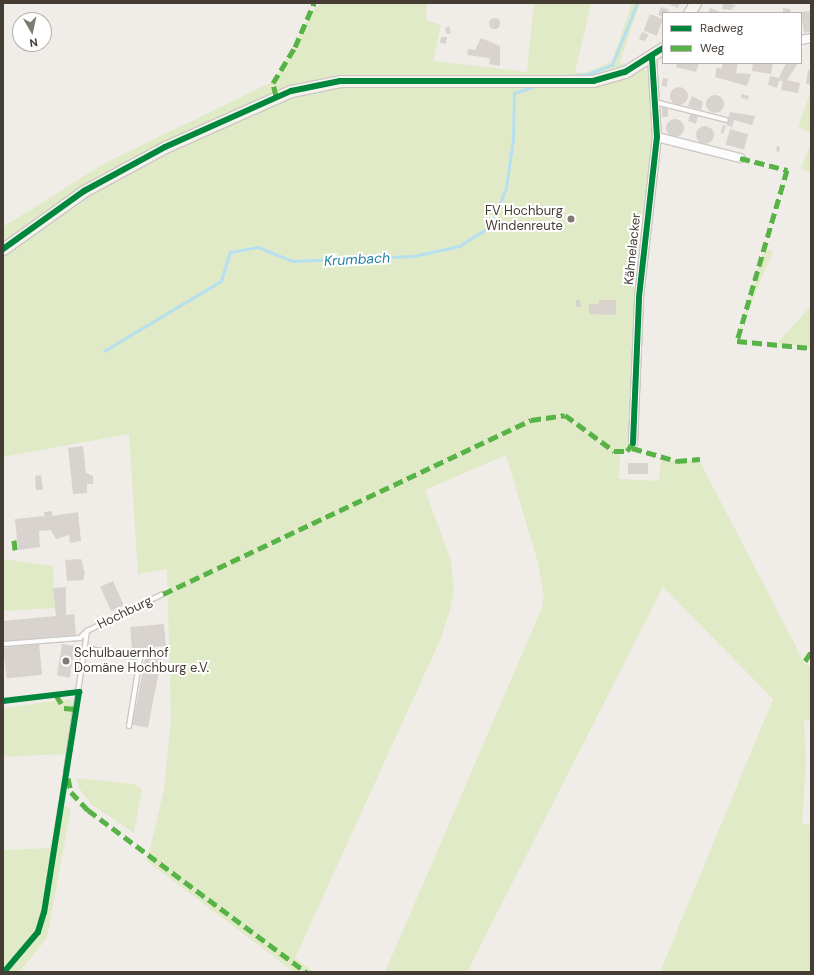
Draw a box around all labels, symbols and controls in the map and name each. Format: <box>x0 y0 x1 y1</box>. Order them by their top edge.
north arrow <box>12 12 52 52</box>
legend <box>662 12 802 64</box>
text: Radweg <box>700 20 743 36</box>
text: N <box>29 35 39 50</box>
text: Weg <box>700 40 724 56</box>
place label: FV Hochburg Windenreute <box>485 204 563 235</box>
street label: Kähnelacker <box>621 212 645 286</box>
marker: FV Hochburg Windenreute <box>566 214 576 224</box>
water label: Krumbach <box>323 249 391 269</box>
street label: Hochburg <box>95 593 155 633</box>
place label: Schulbauernhof Domäne Hochburg e.V. <box>74 646 209 677</box>
marker: Schulbauernhof Domäne Hochburg e.V. <box>61 656 71 666</box>

